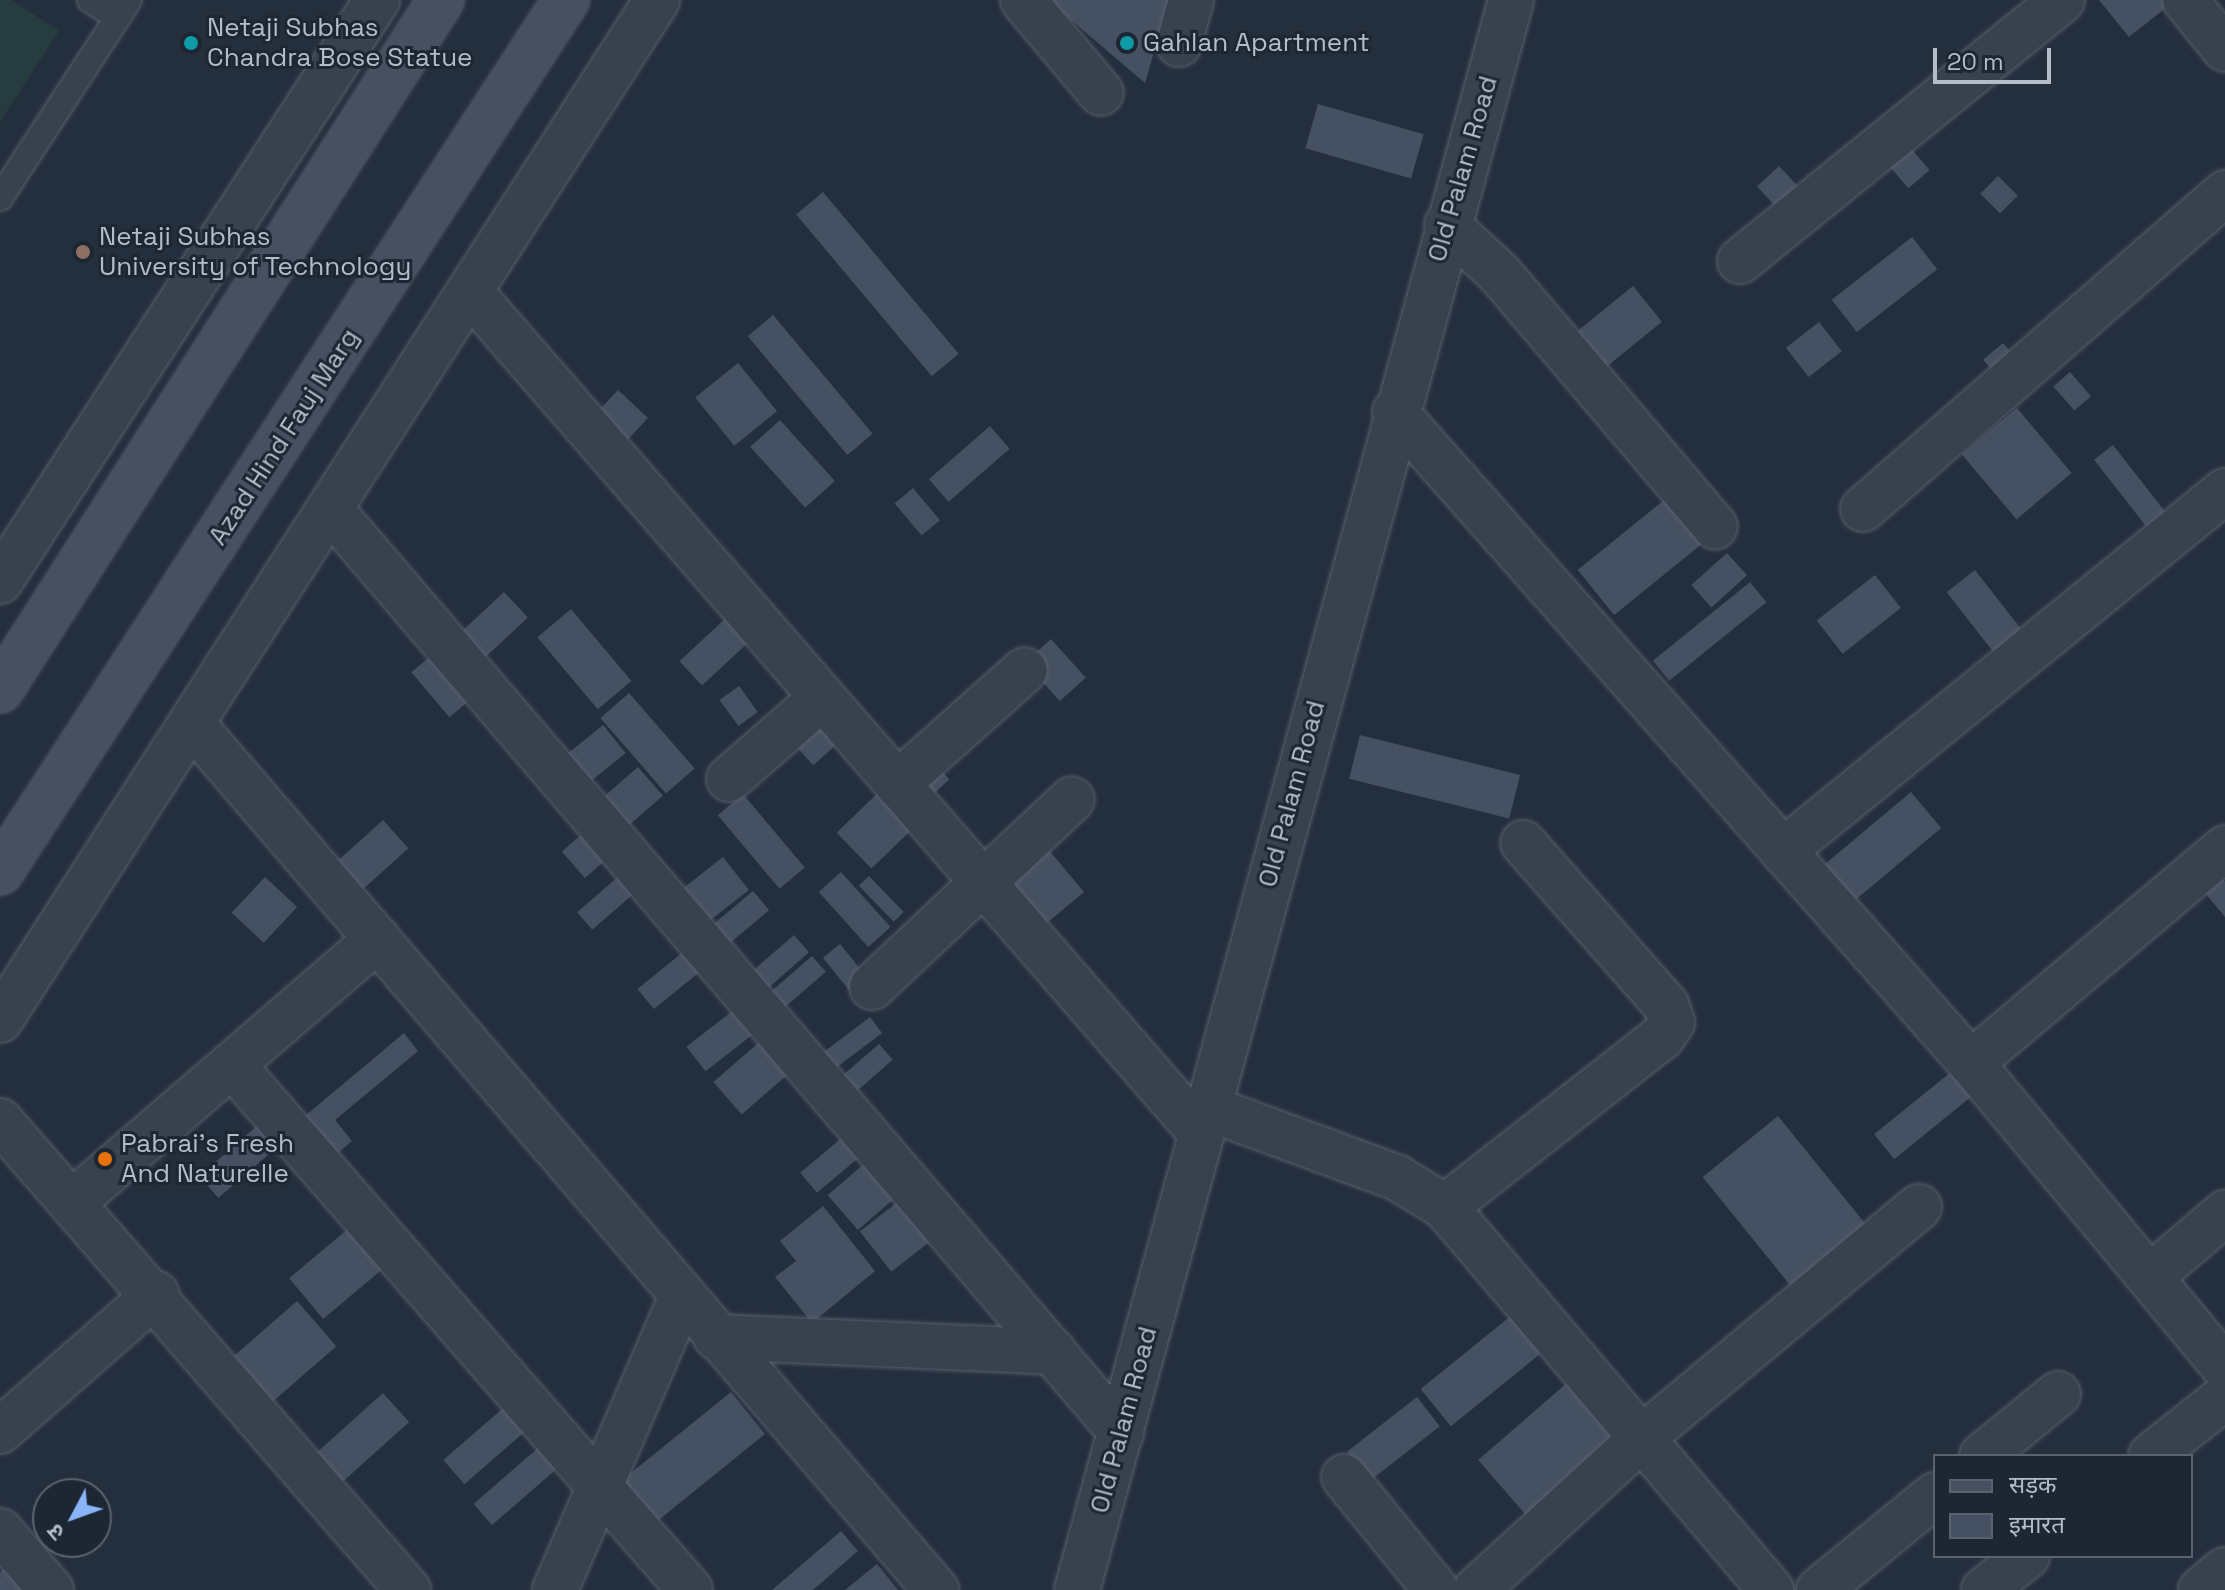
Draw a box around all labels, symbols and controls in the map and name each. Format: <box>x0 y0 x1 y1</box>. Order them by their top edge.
place label: Netaji Subhas Chandra Bose Statue <box>207 12 472 74</box>
place label: Gahlan Apartment <box>1143 27 1370 59</box>
scale bar <box>1937 32 2055 82</box>
marker: Netaji Subhas Chandra Bose Statue <box>182 34 200 52</box>
marker: Gahlan Apartment <box>1118 34 1136 52</box>
text: 20 m <box>1947 46 2004 77</box>
street label: Old Palam Road <box>1422 73 1504 265</box>
place label: Netaji Subhas University of Technology <box>99 221 412 282</box>
marker: Netaji Subhas University of Technology <box>74 243 92 261</box>
street label: Azad Hind Fauj Marg <box>202 323 366 551</box>
street label: Old Palam Road <box>1252 697 1332 891</box>
place label: Pabrai's Fresh And Naturelle <box>121 1128 294 1190</box>
marker: Pabrai's Fresh And Naturelle <box>96 1150 114 1168</box>
street label: Old Palam Road <box>1084 1323 1164 1517</box>
legend <box>1933 1454 2193 1558</box>
text: सड़क <box>2009 1469 2057 1500</box>
north arrow <box>32 1478 112 1558</box>
text: इमारत <box>2009 1509 2065 1540</box>
text: उ <box>41 1518 70 1546</box>

